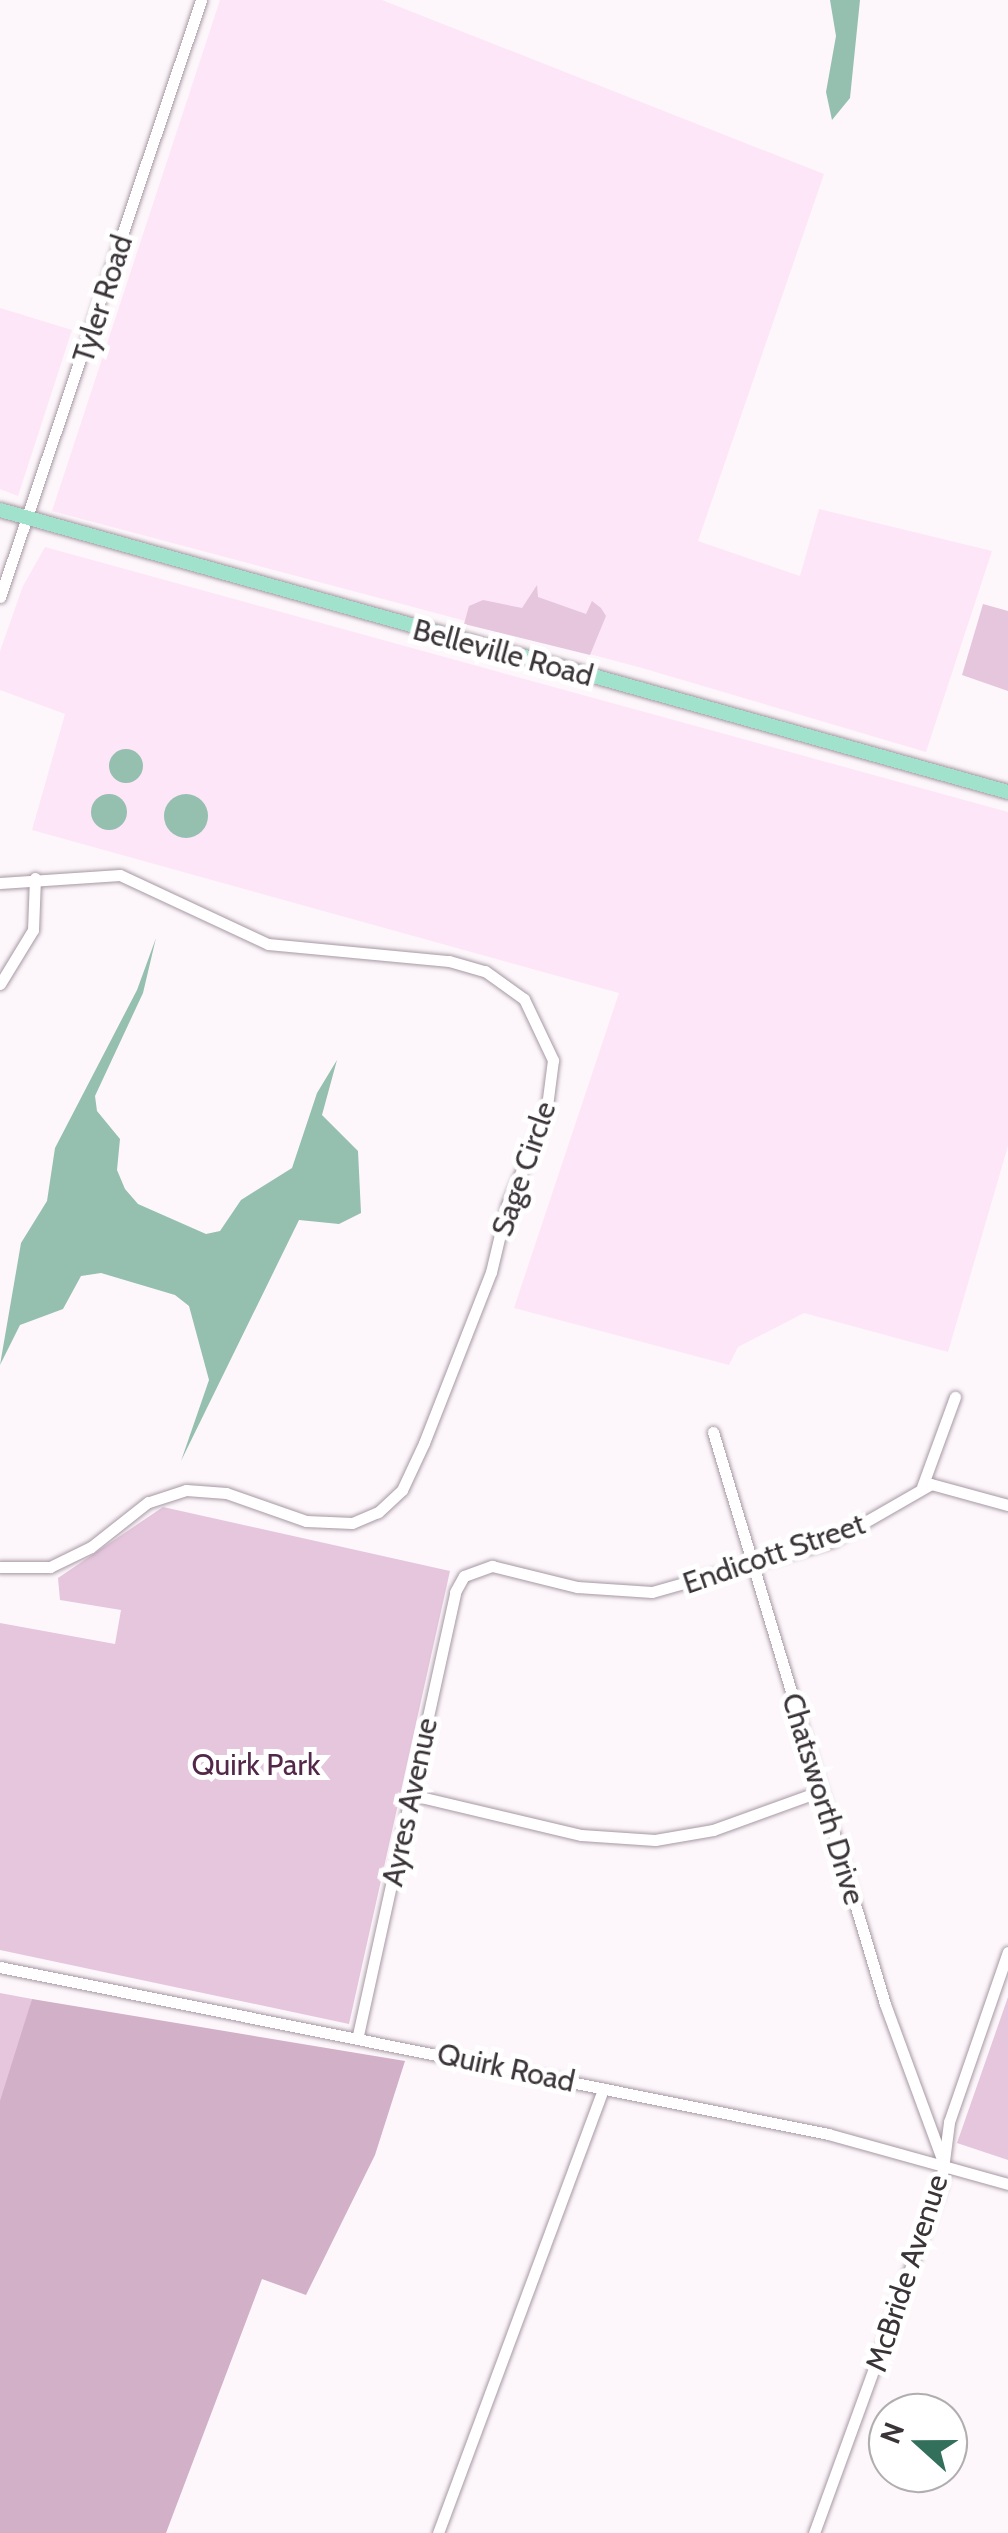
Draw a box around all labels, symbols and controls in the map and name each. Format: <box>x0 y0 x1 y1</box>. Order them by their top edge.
street label: Tyler Road <box>65 231 141 367</box>
street label: Belleville Road <box>409 612 597 694</box>
street label: Sage Circle <box>484 1097 564 1241</box>
street label: Endicott Street <box>678 1506 870 1602</box>
street label: Chatsworth Drive <box>774 1689 872 1909</box>
street label: Ayres Avenue <box>375 1715 445 1889</box>
park label: Quirk Park <box>192 1747 320 1783</box>
street label: Quirk Road <box>434 2036 578 2100</box>
street label: McBride Avenue <box>858 2170 956 2376</box>
north arrow <box>868 2393 968 2493</box>
text: N <box>872 2418 911 2448</box>

